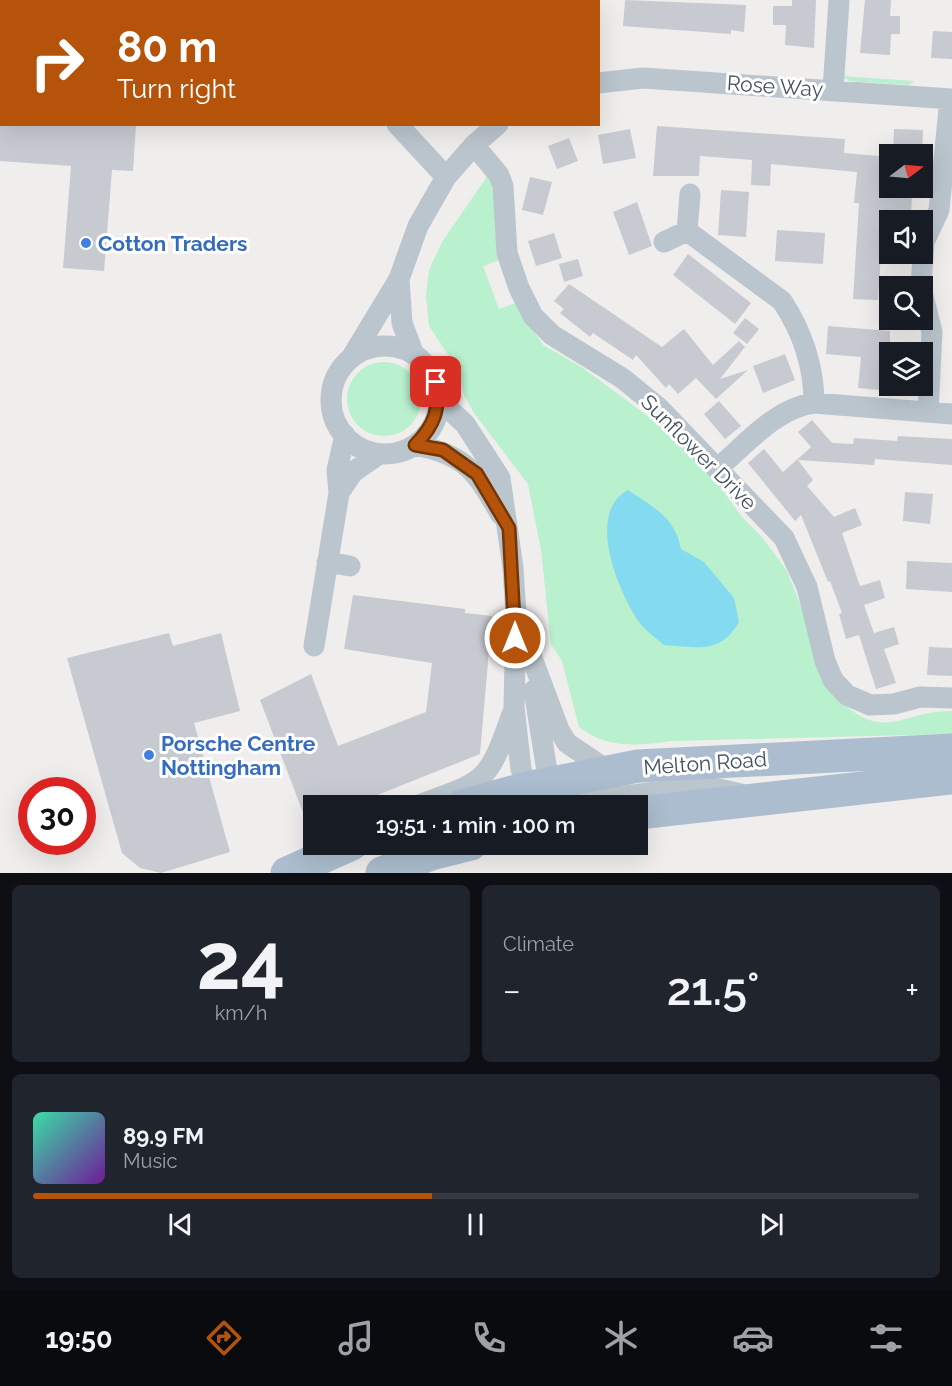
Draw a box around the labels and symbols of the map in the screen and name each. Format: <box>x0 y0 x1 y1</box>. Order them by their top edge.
street label: Rose Way <box>726 70 824 102</box>
north arrow <box>879 144 933 198</box>
place label: Cotton Traders <box>98 231 247 256</box>
marker: Cotton Traders <box>79 236 93 250</box>
pin <box>410 356 461 407</box>
street label: Sunflower Drive <box>636 389 762 515</box>
position arrow <box>483 606 547 670</box>
place label: Porsche Centre Nottingham <box>161 731 316 780</box>
street label: Melton Road <box>642 746 768 780</box>
marker: Porsche Centre Nottingham <box>142 748 156 762</box>
speed limit sign: 30 <box>18 777 96 855</box>

